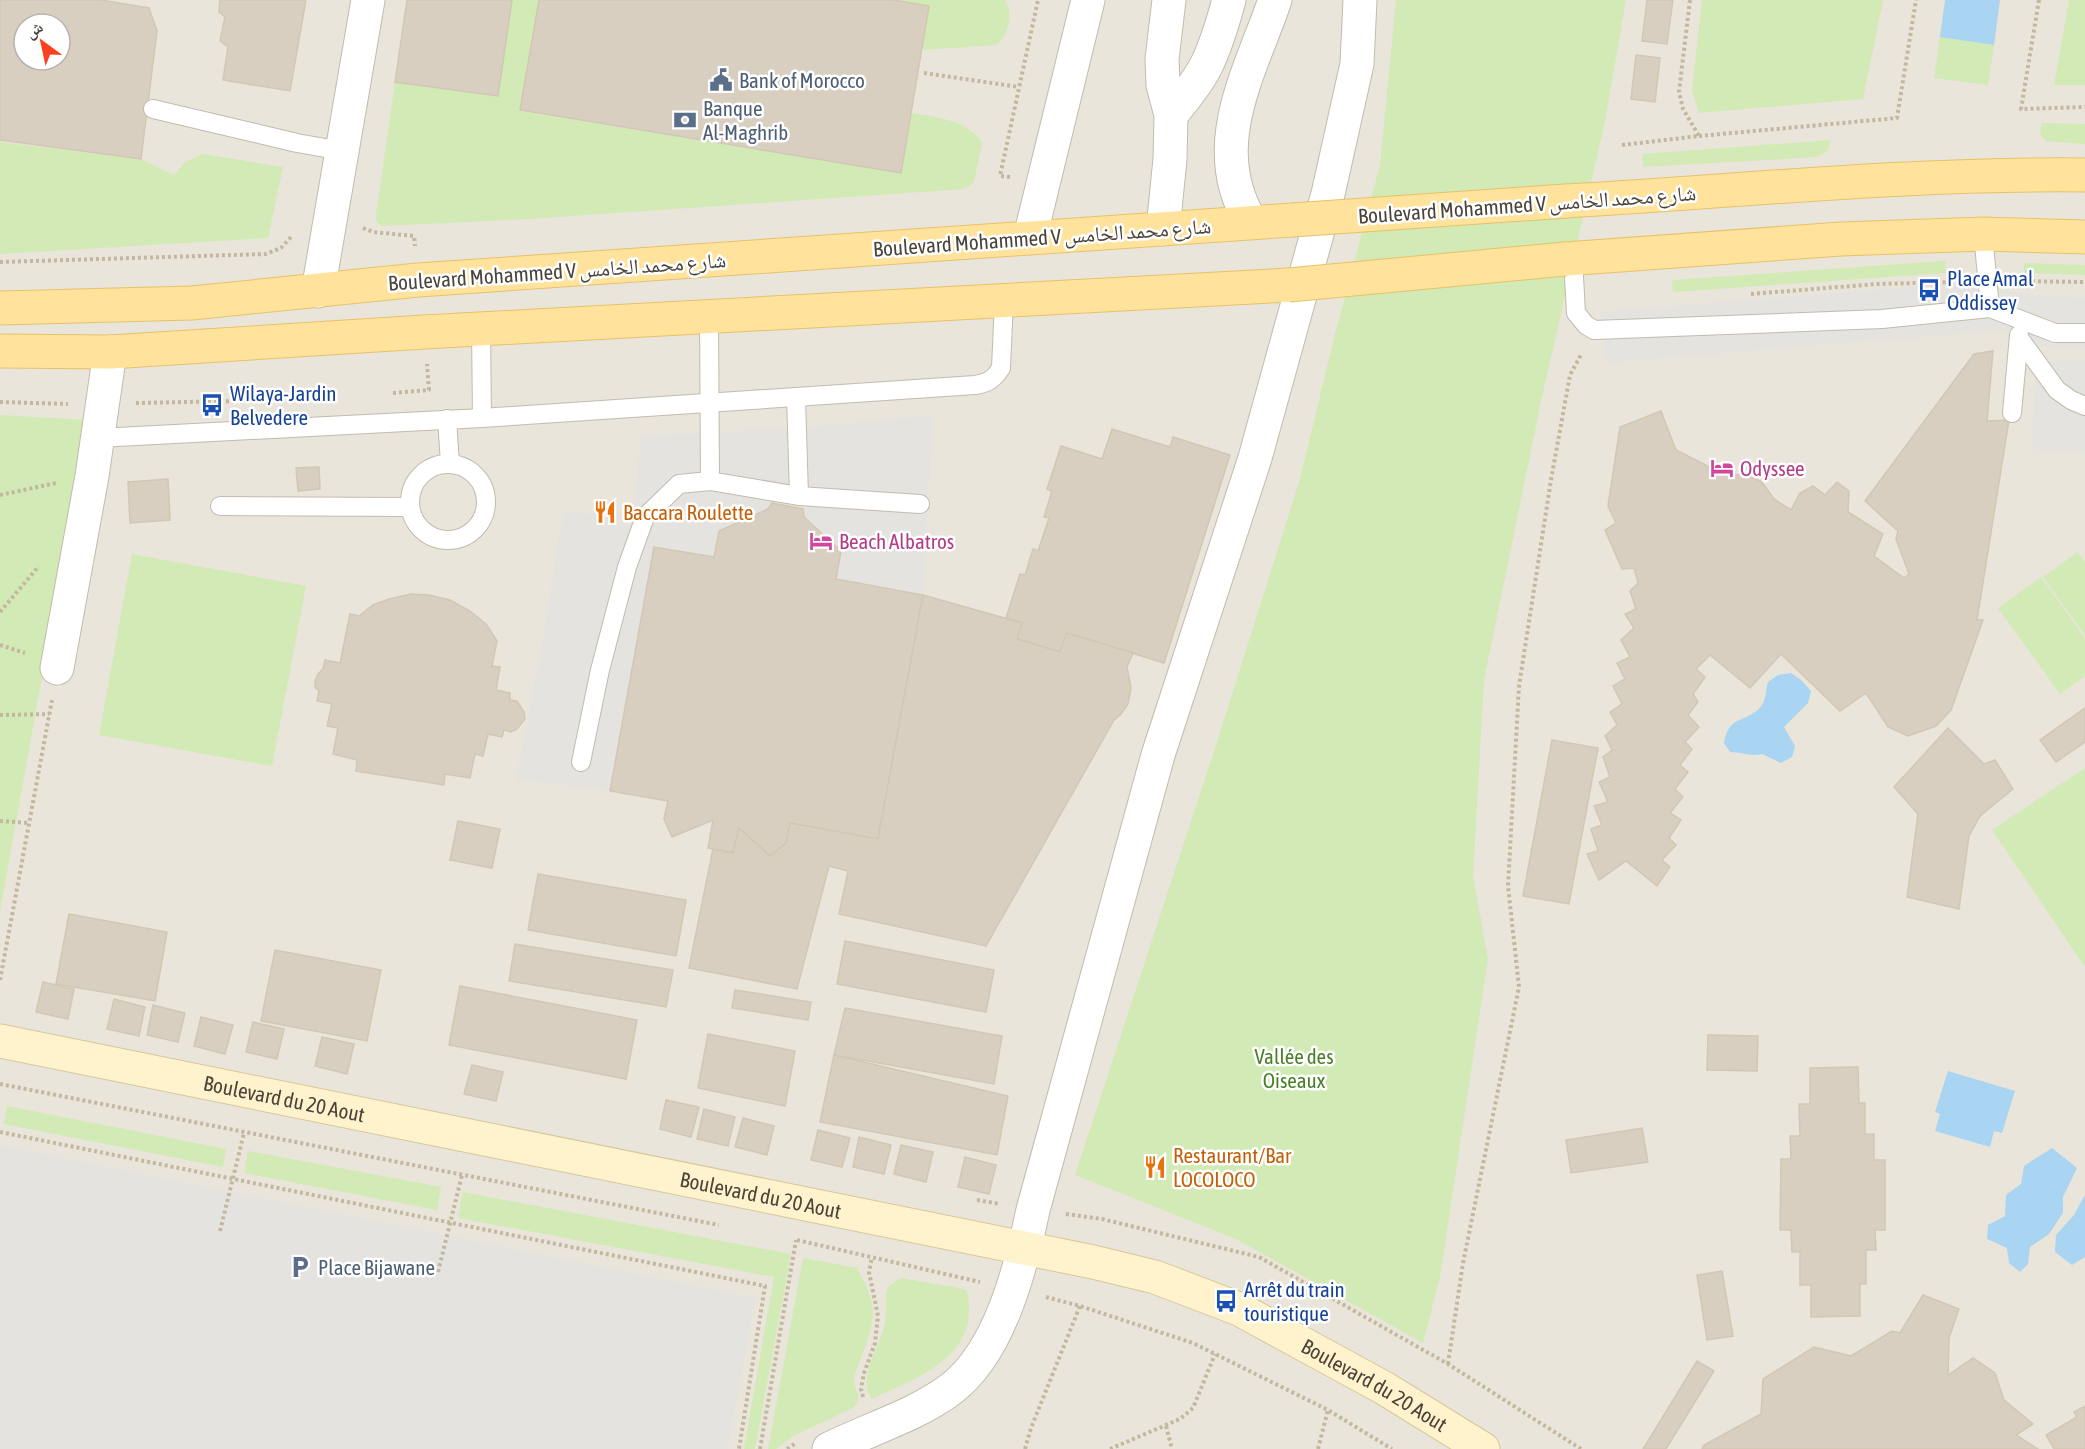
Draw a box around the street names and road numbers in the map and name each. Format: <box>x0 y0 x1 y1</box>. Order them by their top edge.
street label: Boulevard Mohammed V شارع محمد الخامس <box>1357 180 1697 230</box>
street label: Boulevard Mohammed V شارع محمد الخامس <box>872 213 1212 263</box>
street label: Boulevard Mohammed V شارع محمد الخامس <box>387 247 727 297</box>
street label: Boulevard du 20 Aout <box>201 1070 367 1126</box>
street label: Boulevard du 20 Aout <box>678 1167 843 1223</box>
street label: Boulevard du 20 Aout <box>1298 1333 1452 1436</box>

